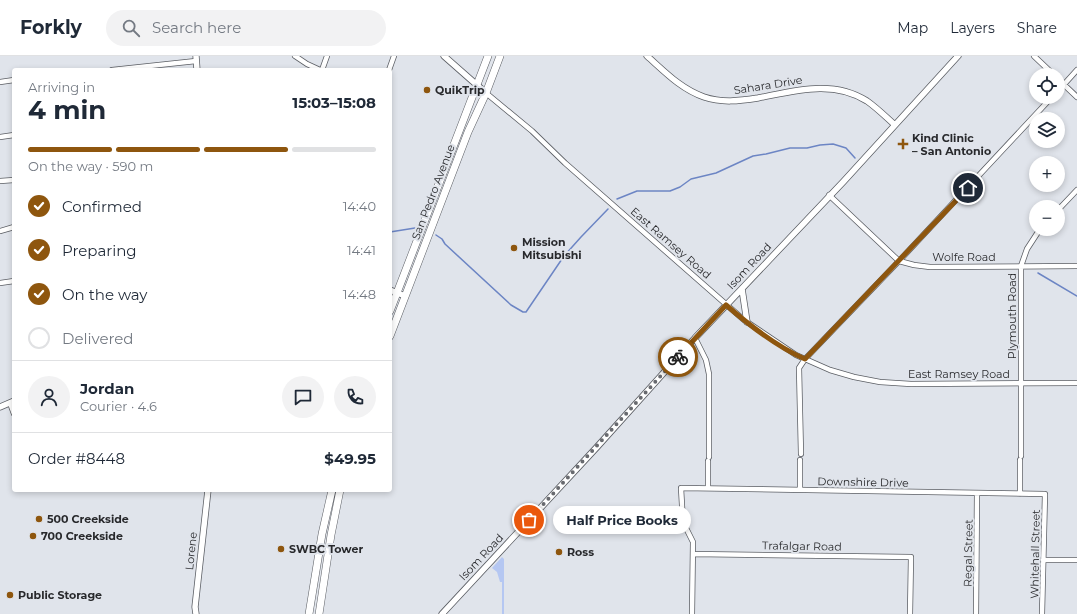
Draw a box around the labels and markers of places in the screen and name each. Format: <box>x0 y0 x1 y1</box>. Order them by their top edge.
place label: QuikTrip <box>435 83 485 97</box>
marker: QuikTrip <box>422 85 432 95</box>
place label: Kind Clinic – San Antonio <box>912 131 991 158</box>
marker: Kind Clinic – San Antonio <box>897 138 909 150</box>
pin <box>951 171 985 205</box>
place label: Mission Mitsubishi <box>522 235 582 262</box>
marker: Mission Mitsubishi <box>509 243 519 253</box>
pin <box>512 503 546 537</box>
callout: Half Price Books <box>553 506 691 534</box>
place label: 500 Creekside <box>47 512 129 526</box>
marker: 500 Creekside <box>34 514 44 524</box>
place label: 700 Creekside <box>41 529 123 543</box>
marker: 700 Creekside <box>28 531 38 541</box>
place label: SWBC Tower <box>289 542 363 556</box>
marker: SWBC Tower <box>276 544 286 554</box>
place label: Ross <box>567 545 594 559</box>
marker: Ross <box>554 547 564 557</box>
place label: Public Storage <box>18 588 102 602</box>
marker: Public Storage <box>5 590 15 600</box>

